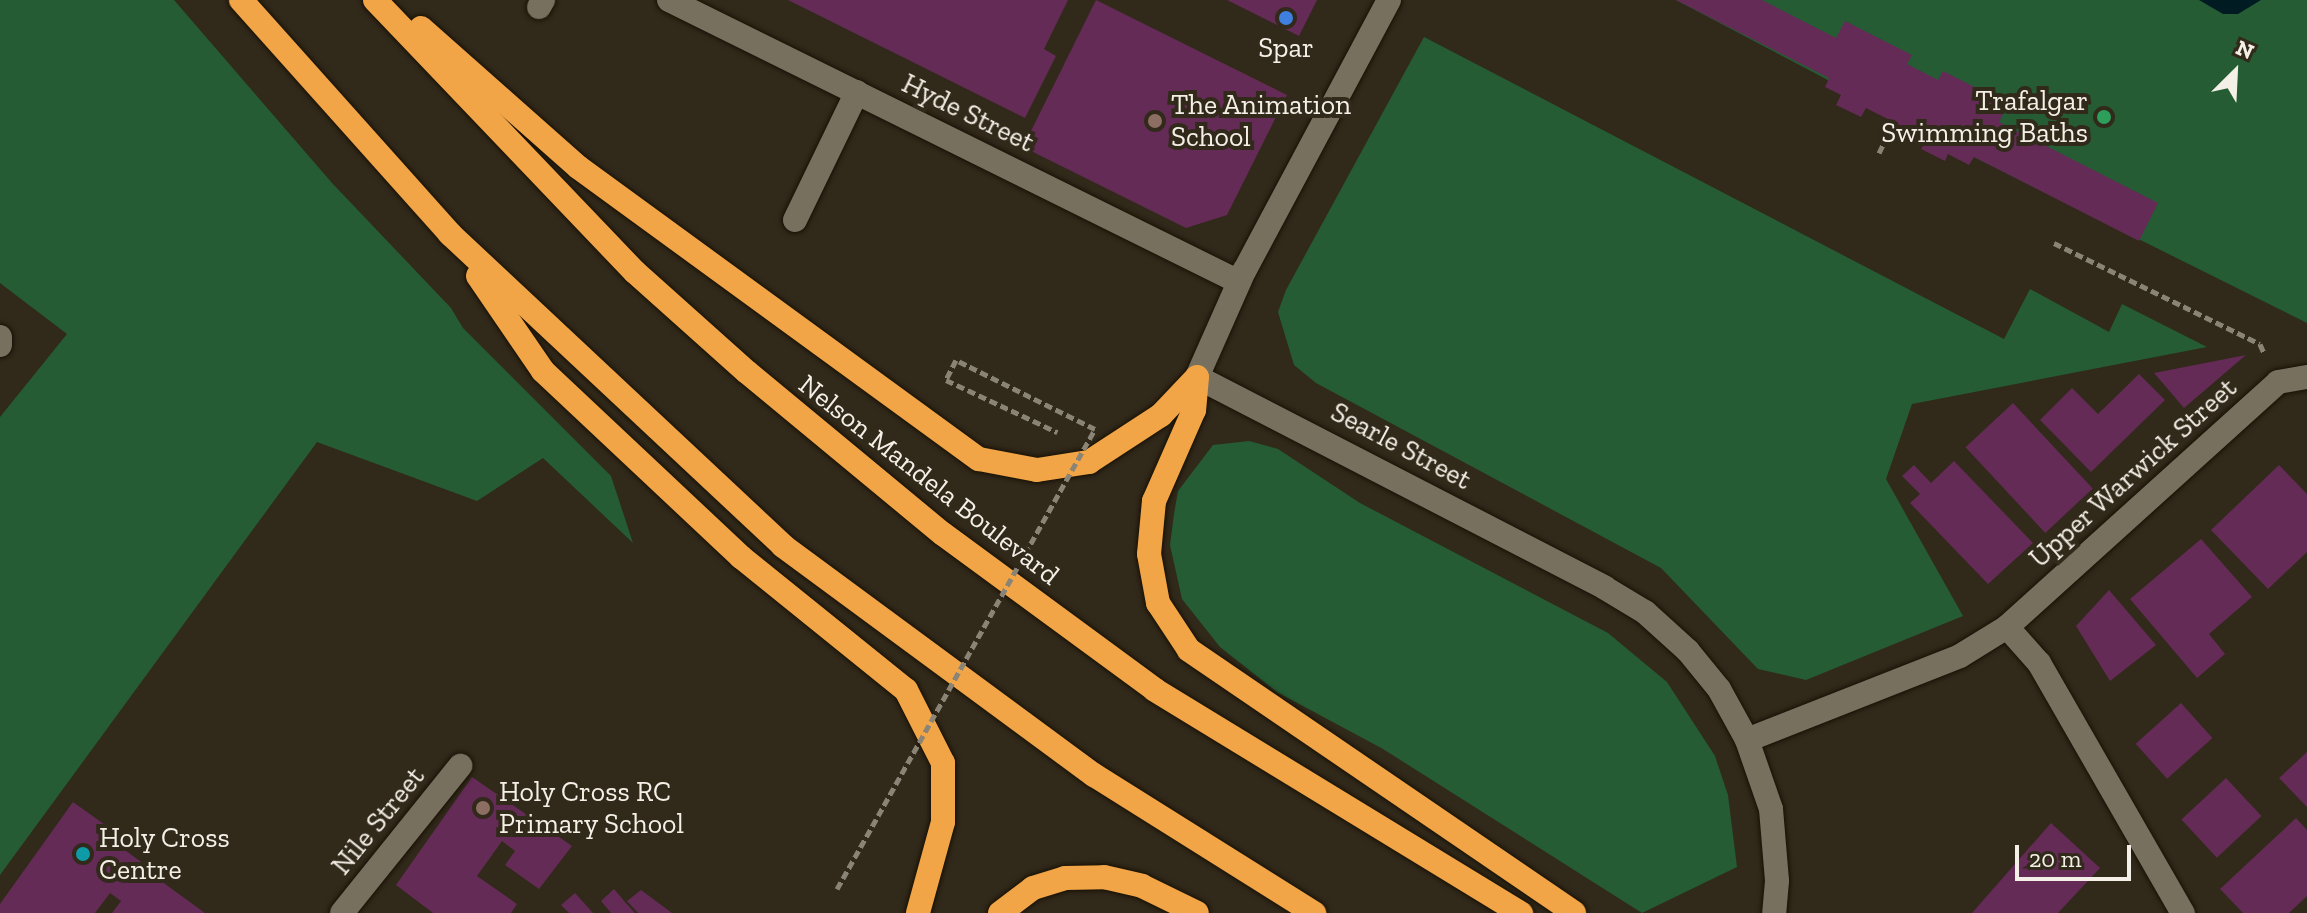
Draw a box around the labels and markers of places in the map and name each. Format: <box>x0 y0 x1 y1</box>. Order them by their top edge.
marker: Spar <box>1277 9 1295 27</box>
place label: Spar <box>1258 31 1314 65</box>
place label: Trafalgar Swimming Baths <box>1881 84 2088 150</box>
place label: The Animation School <box>1171 88 1352 154</box>
marker: Trafalgar Swimming Baths <box>2095 108 2113 126</box>
marker: The Animation School <box>1146 112 1164 130</box>
place label: Holy Cross RC Primary School <box>499 775 684 841</box>
marker: Holy Cross RC Primary School <box>474 799 492 817</box>
place label: Holy Cross Centre <box>99 821 230 887</box>
marker: Holy Cross Centre <box>74 845 92 863</box>

